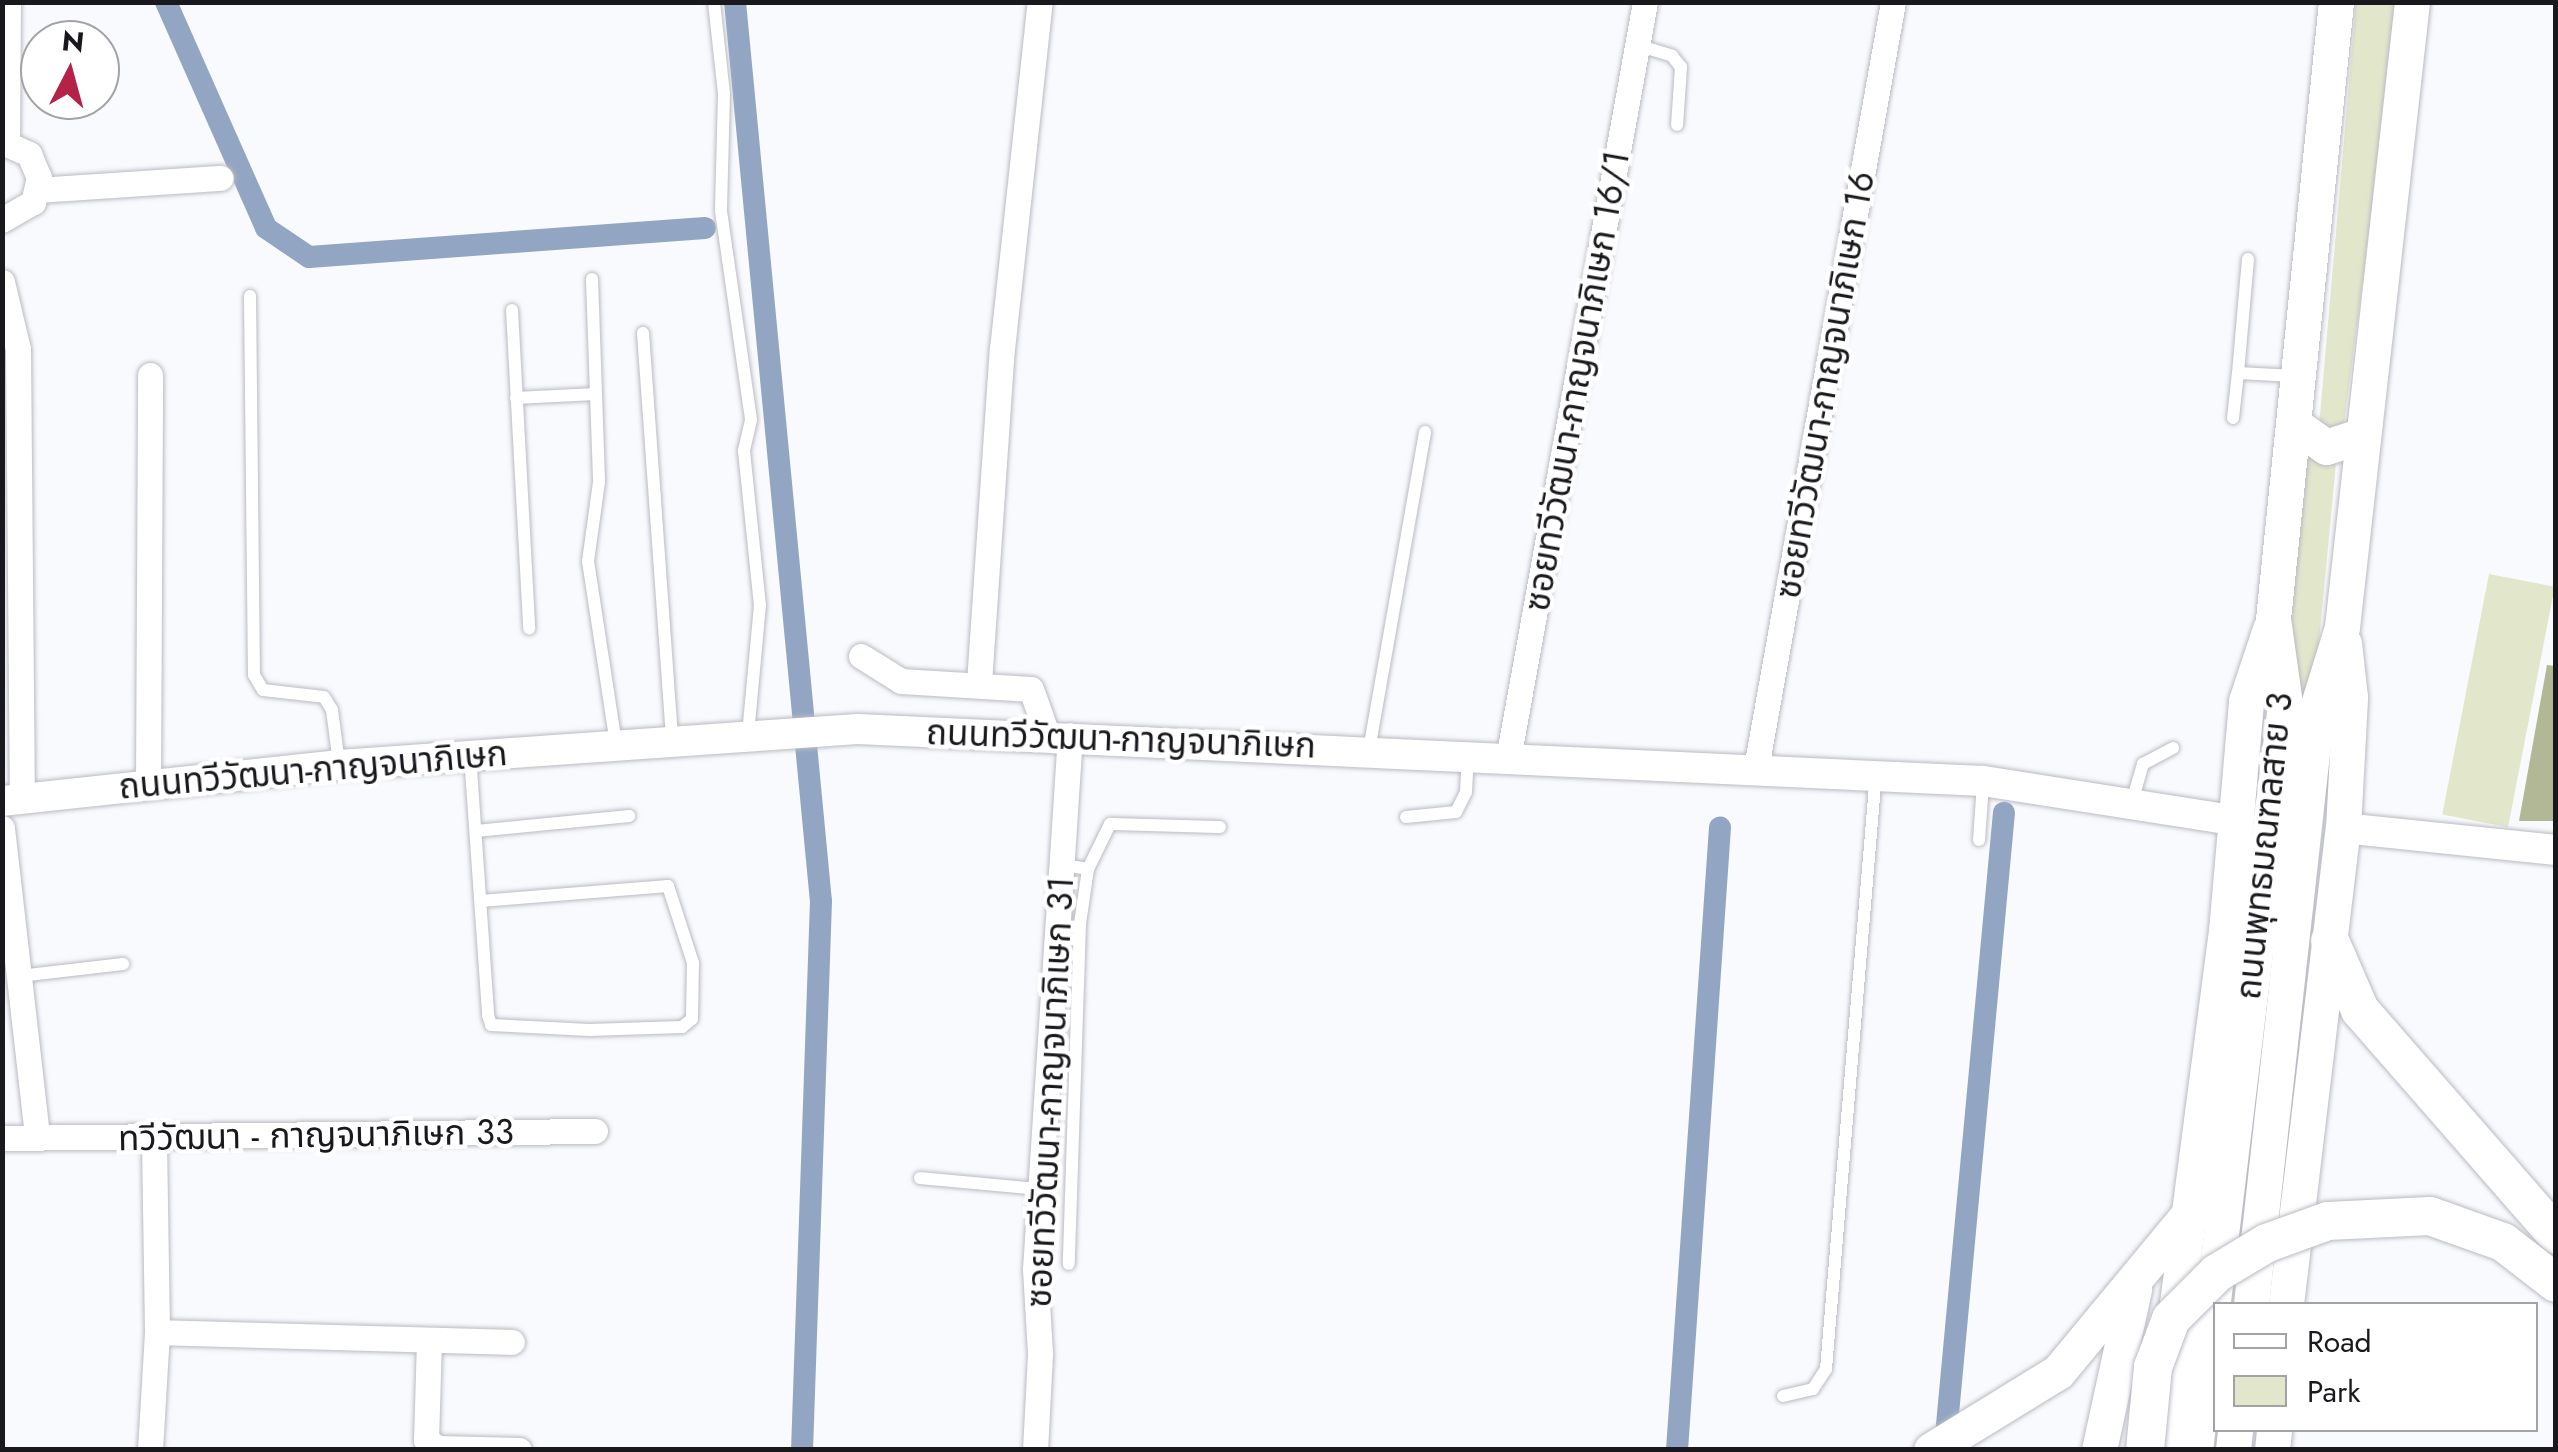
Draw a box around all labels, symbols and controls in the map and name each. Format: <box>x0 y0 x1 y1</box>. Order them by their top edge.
north arrow <box>20 20 120 120</box>
text: N <box>60 20 86 63</box>
street label: ซอยทวีวัฒนา-กาญจนาภิเษก 16/1 <box>1516 148 1638 614</box>
street label: ซอยทวีวัฒนา-กาญจนาภิเษก 16 <box>1767 168 1883 602</box>
street label: ถนนพุทธมณฑลสาย 3 <box>2227 690 2301 1002</box>
street label: ถนนทวีวัฒนา-กาญจนาภิเษก <box>925 711 1317 767</box>
street label: ถนนทวีวัฒนา-กาญจนาภิเษก <box>117 732 509 808</box>
street label: ซอยทวีวัฒนา-กาญจนาภิเษก 31 <box>1018 875 1082 1309</box>
street label: ทวีวัฒนา - กาญจนาภิเษก 33 <box>118 1111 514 1159</box>
legend <box>2213 1302 2538 1432</box>
text: Road <box>2307 1320 2372 1363</box>
text: Park <box>2307 1370 2360 1413</box>

